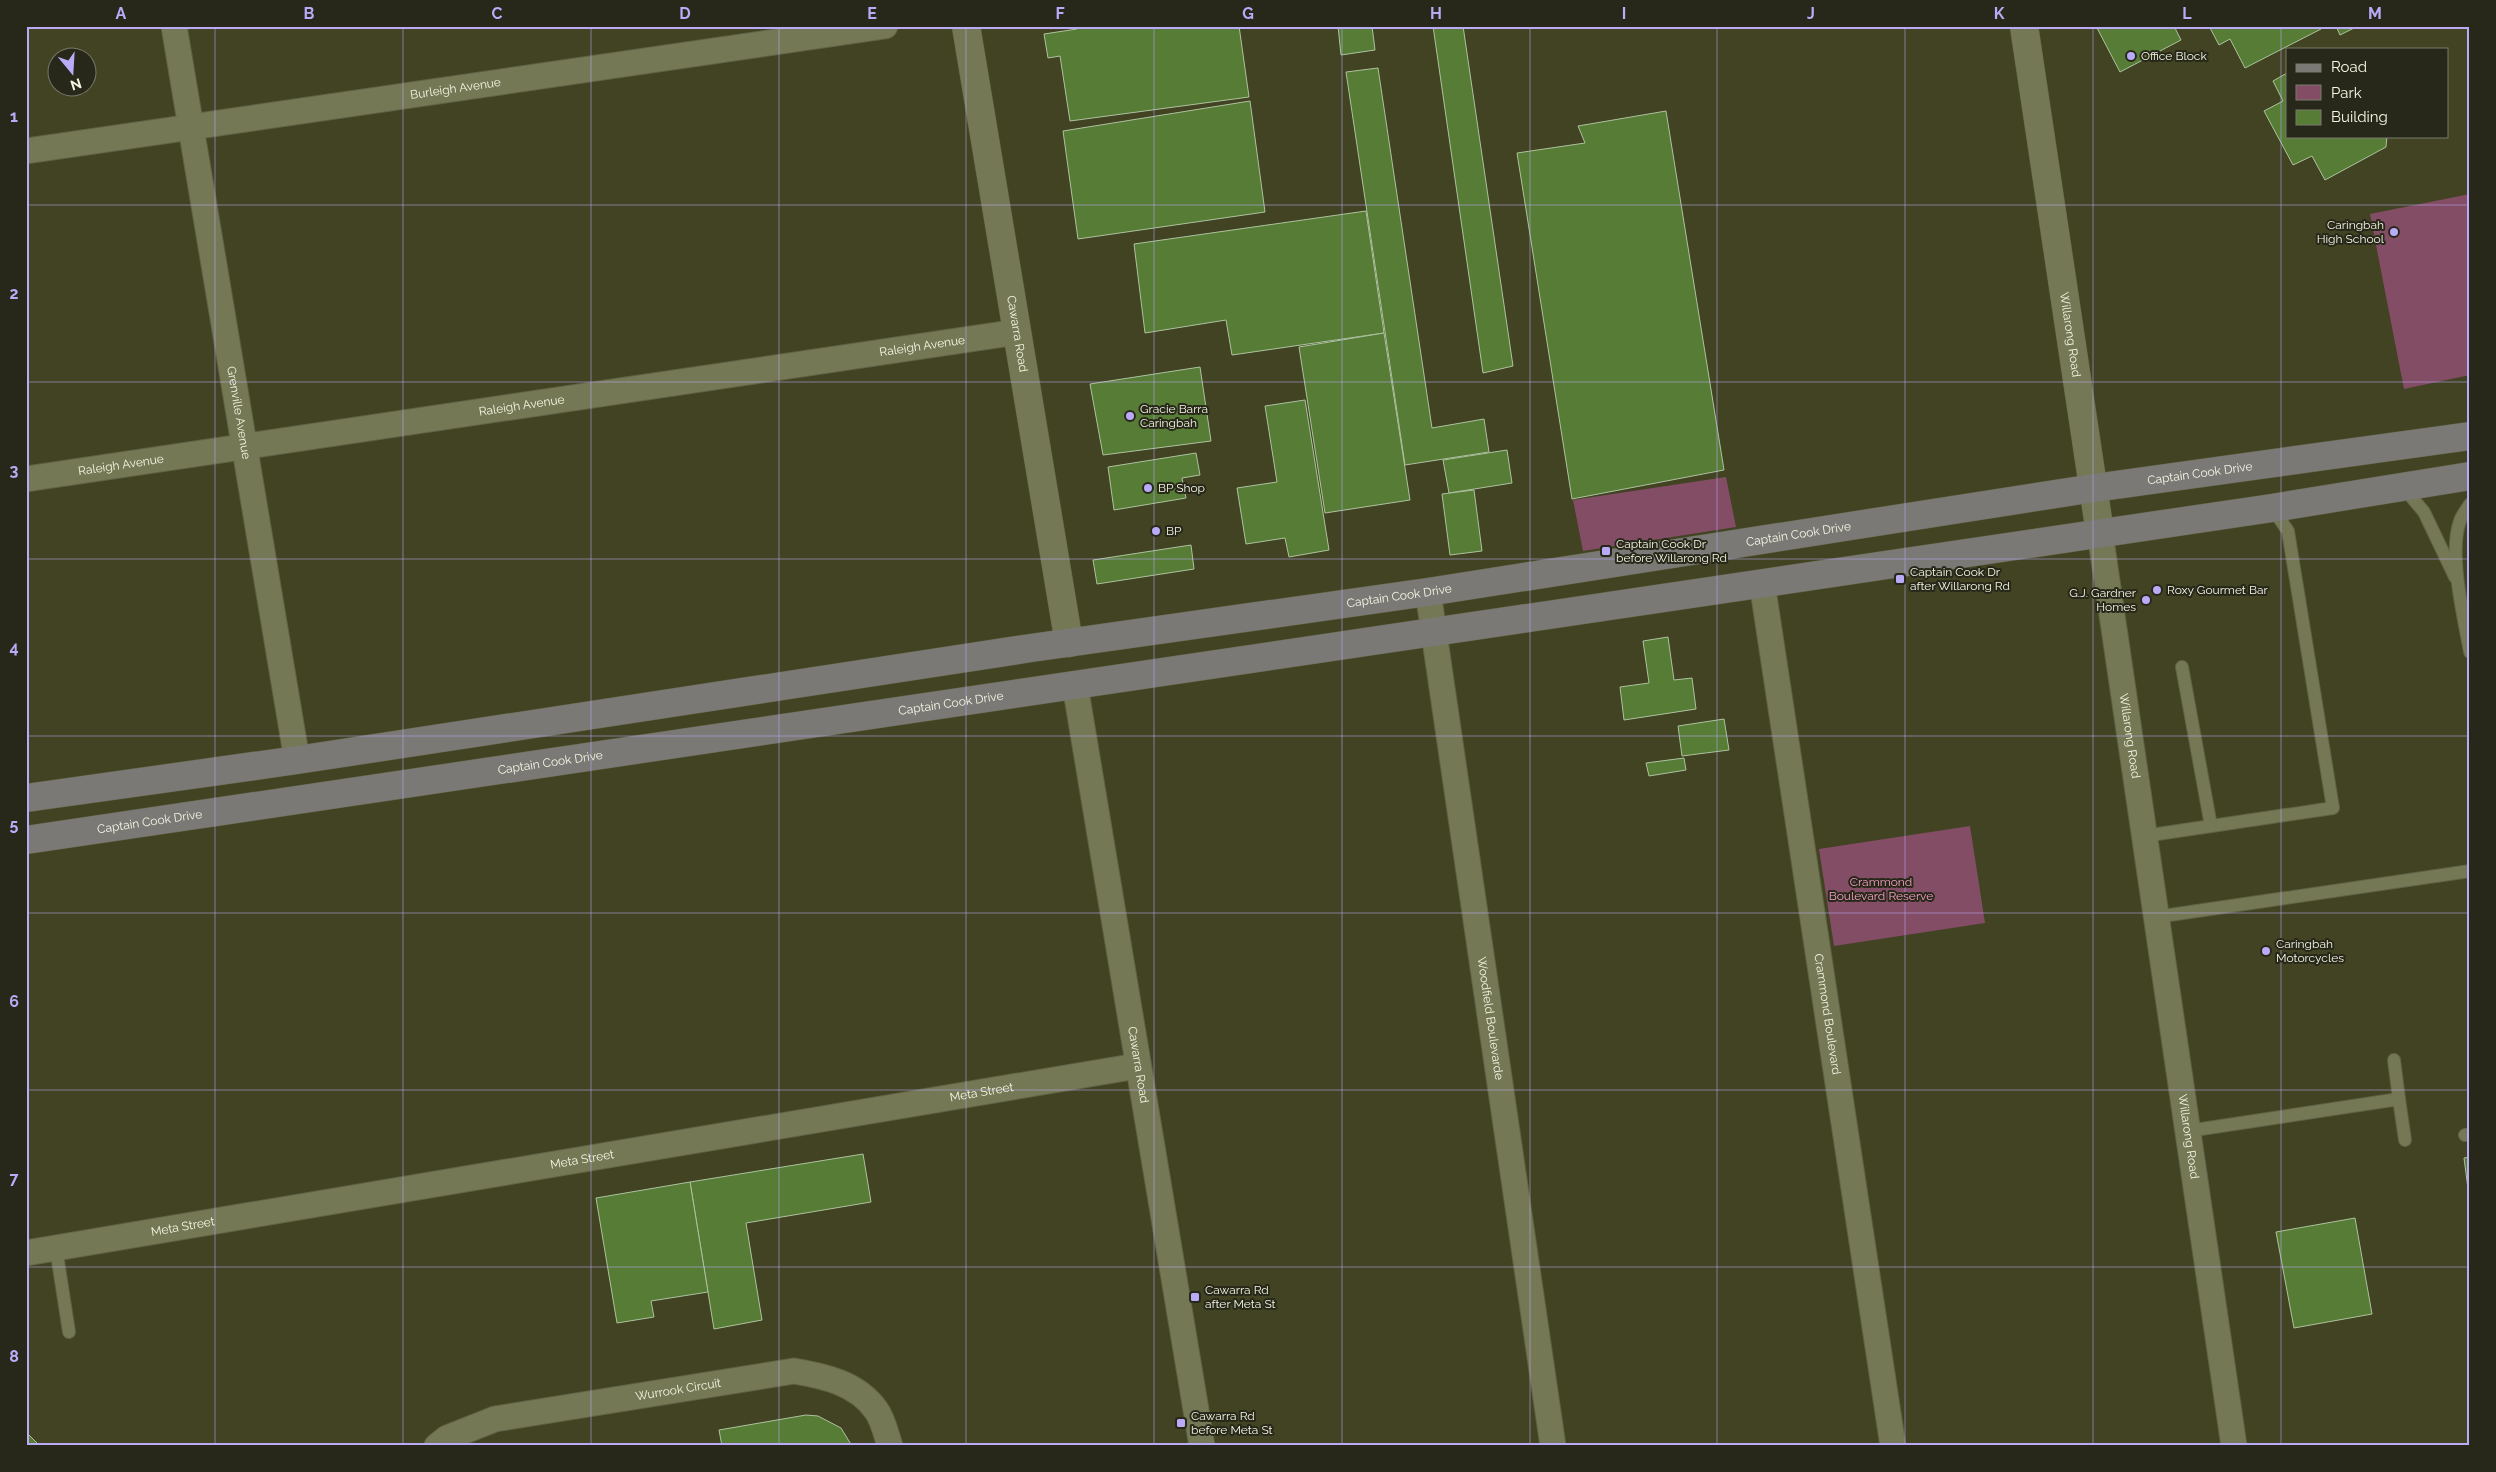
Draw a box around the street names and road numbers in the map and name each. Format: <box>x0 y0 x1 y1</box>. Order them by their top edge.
street label: Burleigh Avenue <box>409 75 502 102</box>
street label: Willarong Road <box>2057 291 2084 378</box>
street label: Cawarra Road <box>1004 294 1031 373</box>
street label: Raleigh Avenue <box>878 333 966 359</box>
street label: Grenville Avenue <box>224 365 253 460</box>
street label: Raleigh Avenue <box>478 392 565 419</box>
street label: Raleigh Avenue <box>77 452 165 478</box>
street label: Captain Cook Drive <box>2146 459 2253 488</box>
street label: Captain Cook Drive <box>1745 519 1852 549</box>
street label: Captain Cook Drive <box>1346 581 1453 610</box>
street label: Captain Cook Drive <box>898 689 1004 718</box>
street label: Willarong Road <box>2117 692 2143 779</box>
street label: Captain Cook Drive <box>497 748 604 777</box>
street label: Captain Cook Drive <box>96 807 203 836</box>
street label: Crammond Boulevard <box>1811 952 1844 1076</box>
street label: Woodfield Boulevarde <box>1474 956 1506 1081</box>
street label: Cawarra Road <box>1125 1025 1152 1104</box>
street label: Meta Street <box>949 1080 1014 1104</box>
street label: Willarong Road <box>2175 1093 2202 1180</box>
street label: Meta Street <box>549 1147 615 1172</box>
street label: Meta Street <box>150 1214 216 1239</box>
street label: Wurrook Circuit <box>634 1376 722 1403</box>

